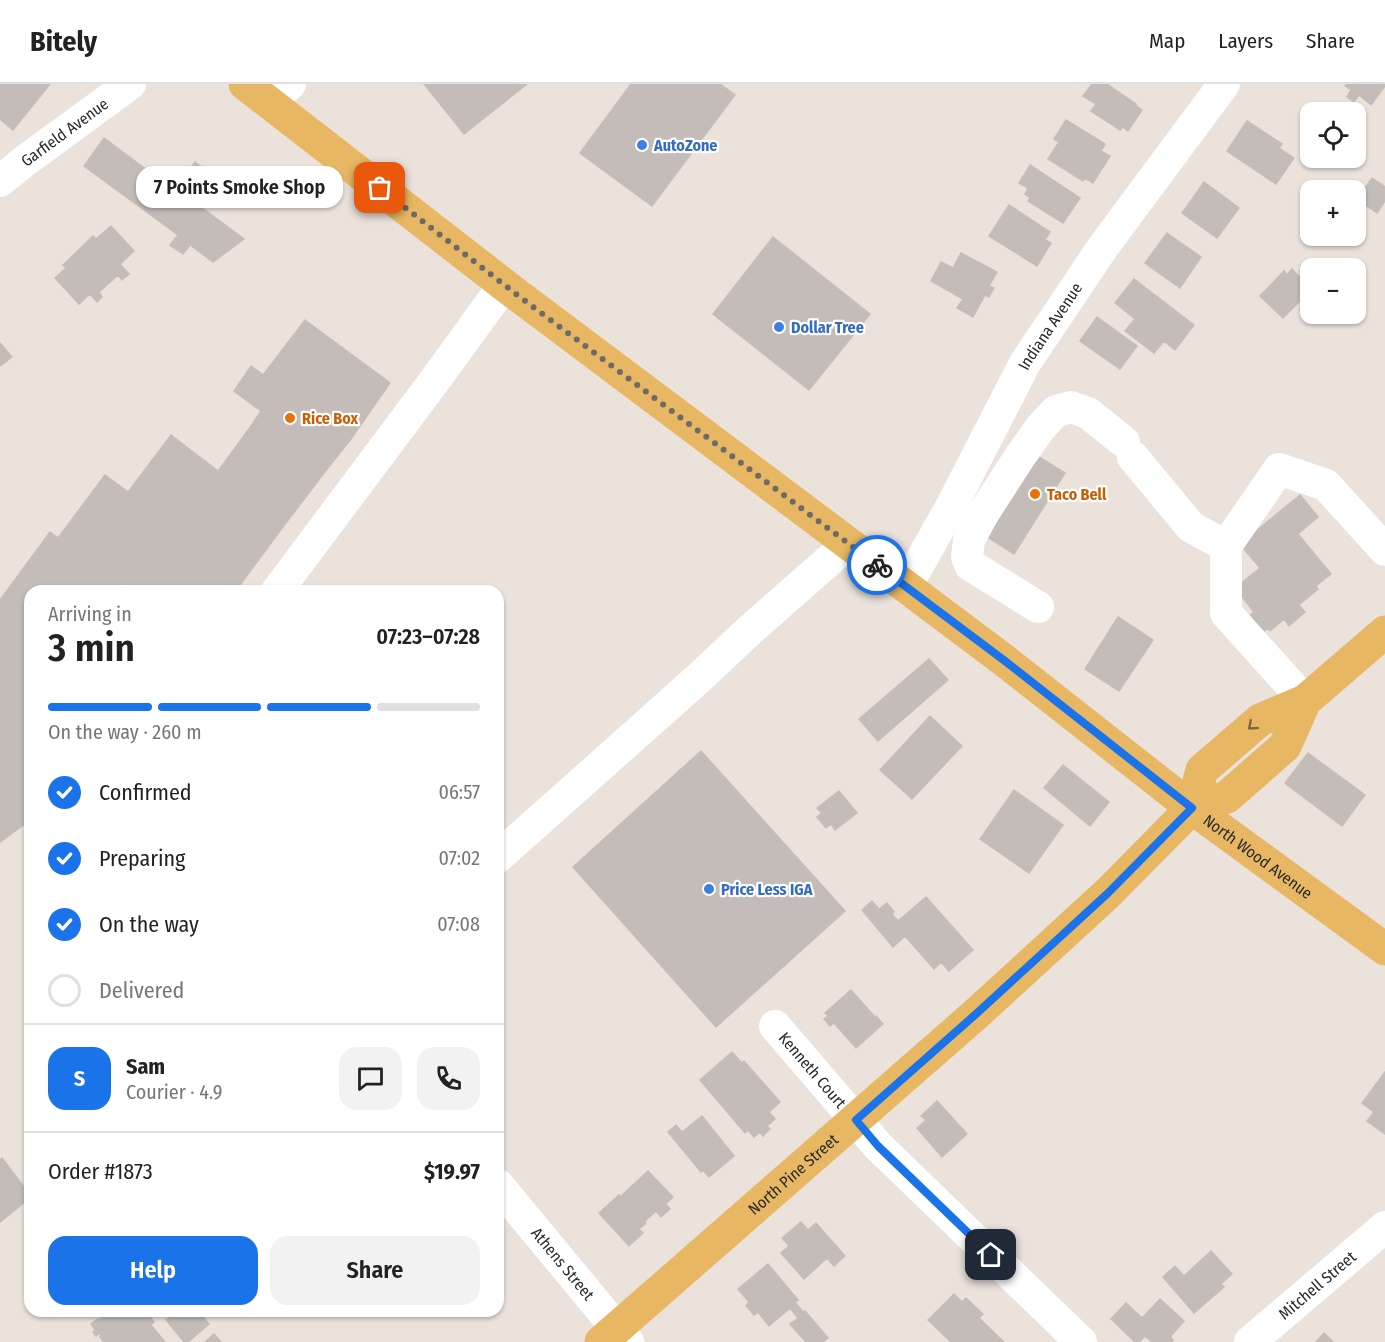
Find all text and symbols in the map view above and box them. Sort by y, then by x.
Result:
text: Bitely [30,25,97,58]
text: Map [1149,28,1185,54]
text: Layers [1218,28,1273,54]
text: Share [1306,28,1355,54]
street label: Garfield Avenue [17,94,112,170]
map controls [1300,102,1366,324]
button: locate [1300,102,1366,168]
place label: AutoZone [653,136,717,155]
marker: AutoZone [635,138,649,152]
pin [354,162,405,213]
callout: 7 Points Smoke Shop [137,167,344,209]
icon: bag [363,171,396,204]
text: 7 Points Smoke Shop [154,175,325,199]
button: + [1300,180,1366,246]
button: − [1300,258,1366,324]
street label: Indiana Avenue [1014,279,1086,373]
place label: Dollar Tree [791,318,864,337]
marker: Dollar Tree [772,320,786,334]
place label: Rice Box [302,409,359,428]
marker: Rice Box [283,411,297,425]
place label: Taco Bell [1047,485,1107,504]
marker: Taco Bell [1028,487,1042,501]
courier [847,535,907,595]
icon: bike [861,549,894,582]
text: Arriving in [48,602,132,626]
text: 07:23–07:28 [376,623,480,650]
text: 3 min [48,625,135,671]
one-way arrow [1248,719,1259,730]
text: On the way · 260 m [48,720,202,744]
icon: check [48,776,81,809]
text: Confirmed [99,779,192,806]
text: 06:57 [438,780,480,804]
street label: North Wood Avenue [1200,810,1316,902]
icon: check [48,842,81,875]
text: Preparing [99,845,185,872]
text: 07:02 [439,846,480,870]
place label: Price Less IGA [721,880,813,899]
marker: Price Less IGA [702,882,716,896]
icon: check [48,908,81,941]
text: On the way [99,911,199,938]
text: 07:08 [437,912,480,936]
text: Delivered [99,977,184,1004]
street label: Kenneth Court [775,1028,851,1112]
button: chat [339,1047,402,1110]
button: phone [417,1047,480,1110]
text: Sam [126,1053,165,1080]
text: S [74,1065,85,1092]
text: Courier · 4.9 [126,1080,222,1104]
street label: North Pine Street [744,1129,842,1218]
text: Order #1873 [48,1158,153,1185]
text: $19.97 [424,1158,480,1185]
street label: Athens Street [528,1223,599,1304]
pin [965,1229,1016,1280]
button: Help [48,1236,258,1305]
button: Share [270,1236,480,1305]
icon: home [974,1238,1007,1271]
street label: Mitchell Street [1275,1246,1360,1323]

